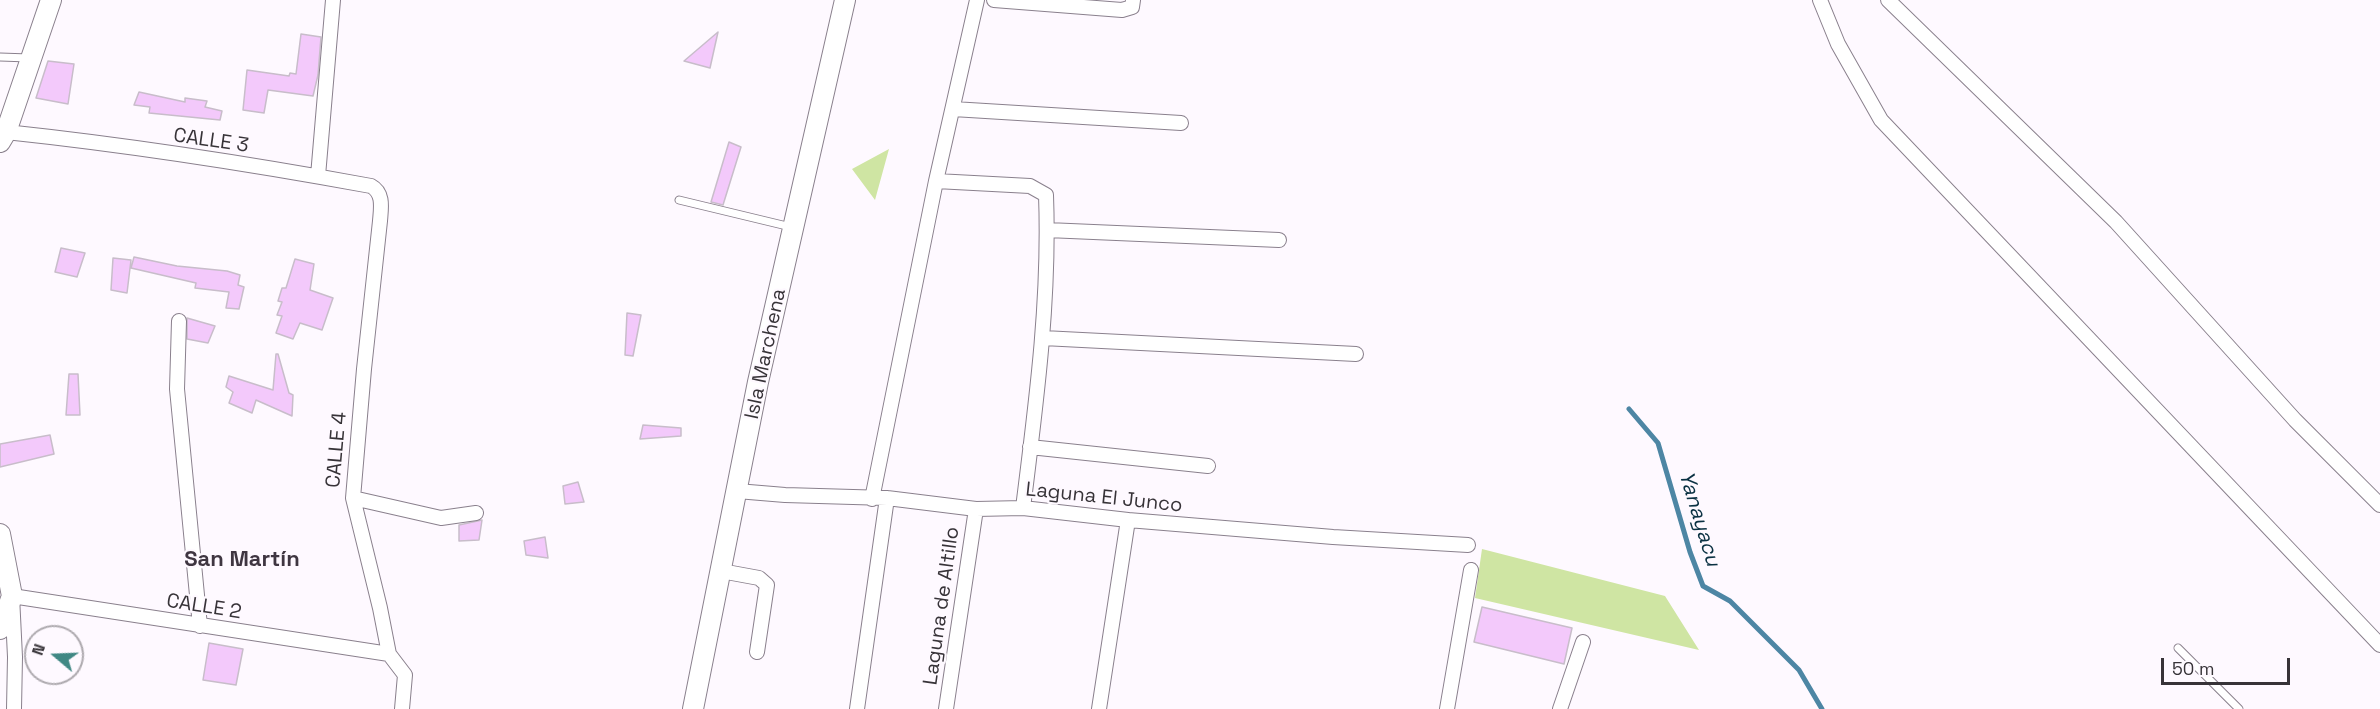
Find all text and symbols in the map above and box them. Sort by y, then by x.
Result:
street label: CALLE 3 [172,124,250,158]
street label: Isla Marchena [740,287,792,421]
street label: CALLE 4 [322,411,352,489]
water label: Yanayacu [1673,468,1725,570]
street label: Laguna El Junco [1024,478,1184,518]
street label: Laguna de Altillo [919,525,965,687]
district label: San Martín [184,547,300,573]
street label: CALLE 2 [165,589,243,625]
north arrow [24,625,84,685]
text: N [27,641,50,658]
scale bar [2164,646,2293,684]
text: 50 m [2172,657,2214,680]

